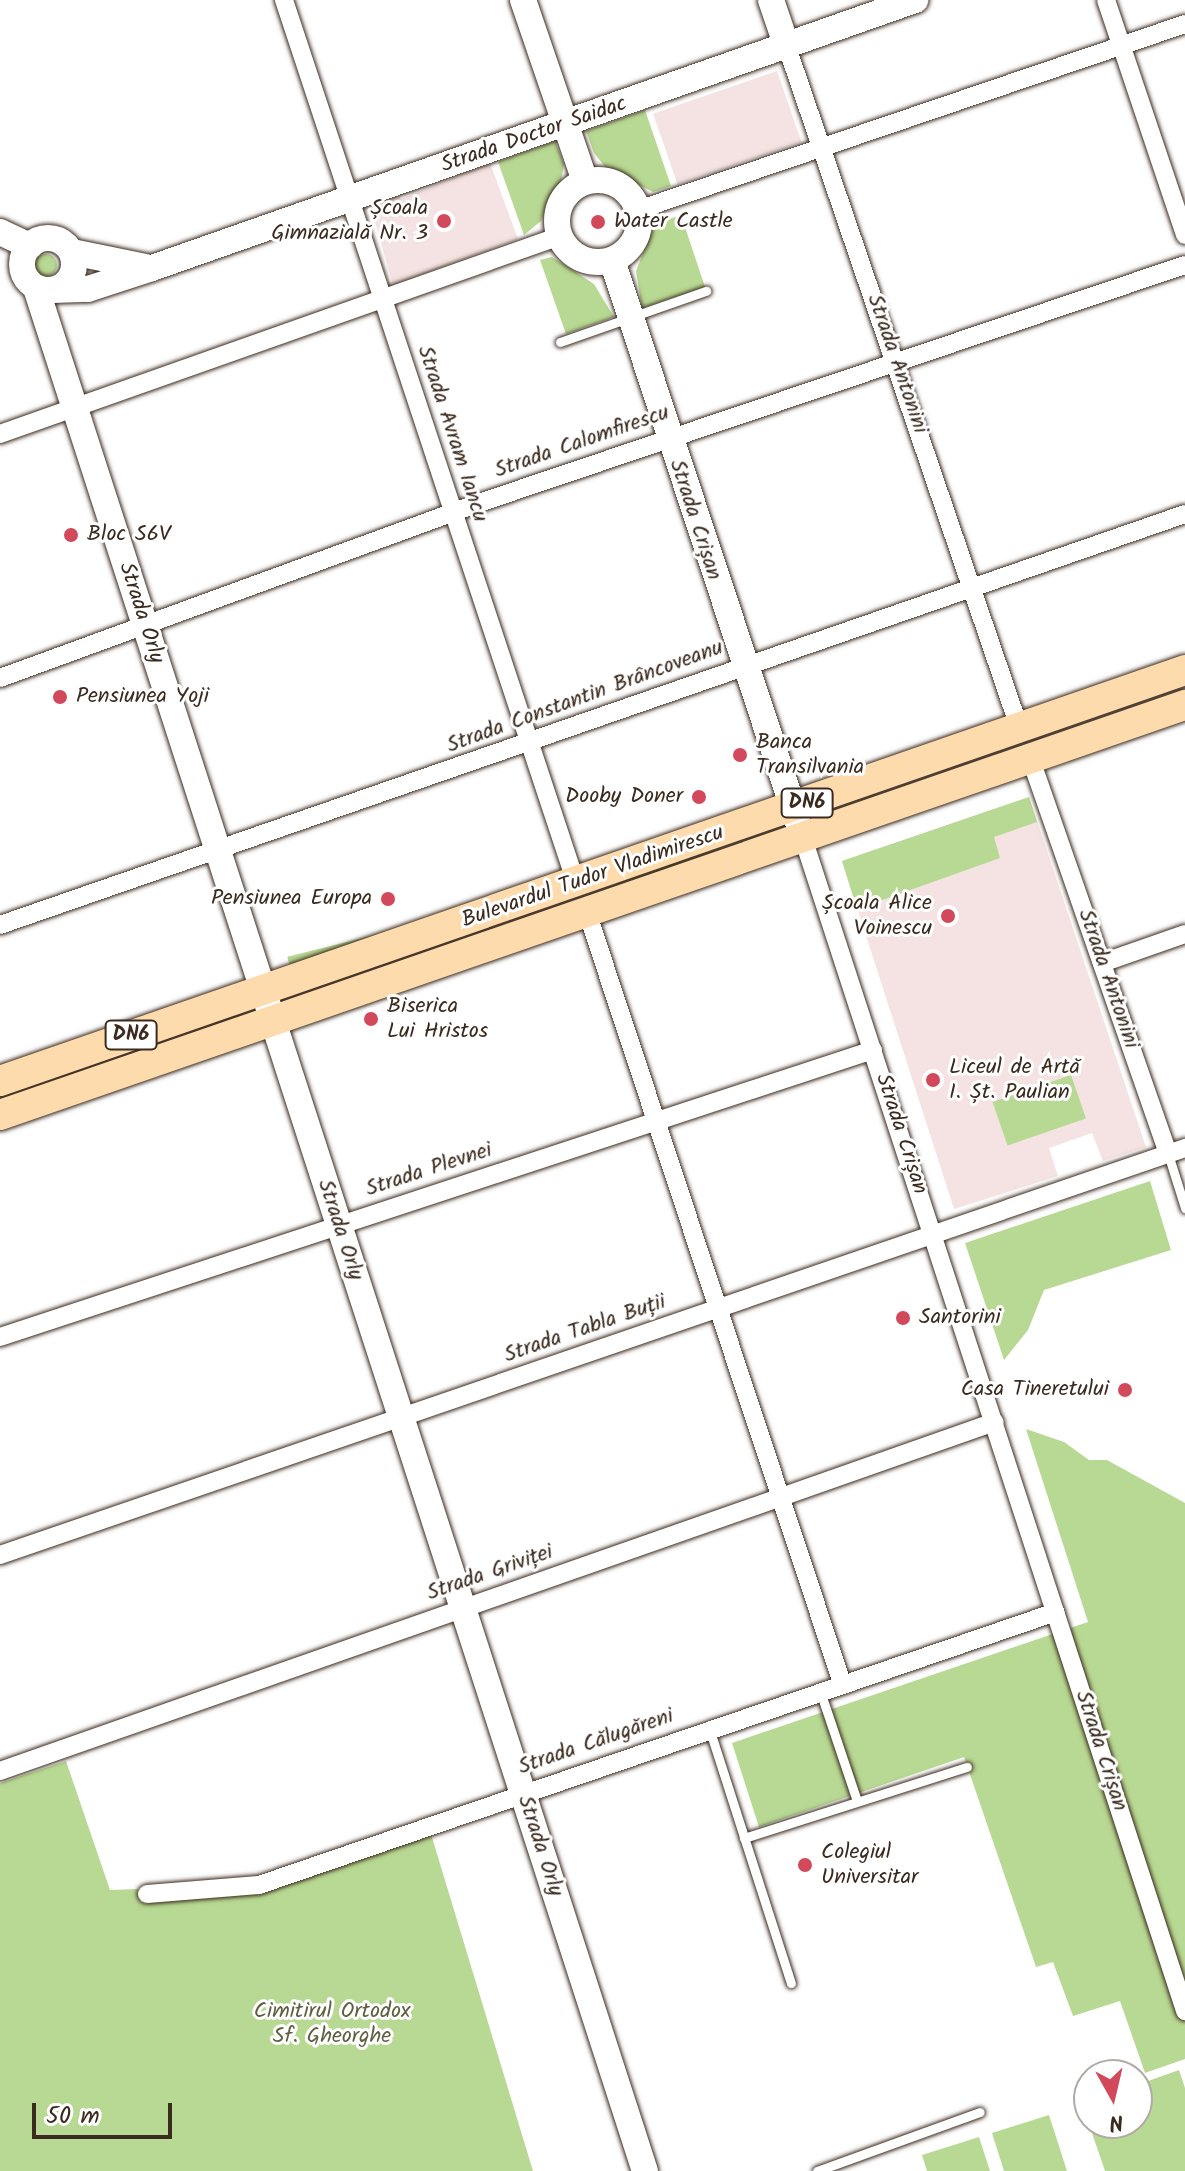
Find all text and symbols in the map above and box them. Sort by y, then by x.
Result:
street label: Strada Doctor Saidac [438,91,630,179]
place label: Școala Gimnazială Nr. 3 [271,195,428,246]
place label: Water Castle [614,209,733,235]
marker: Școala Gimnazială Nr. 3 [435,212,453,230]
marker: Water Castle [589,213,607,231]
street label: Strada Antonini [861,291,933,437]
street label: Strada Avram Iancu [411,343,493,525]
street label: Strada Calomfirescu [491,400,673,484]
street label: Strada Crișan [663,456,727,584]
place label: Bloc S6V [87,522,171,548]
marker: Bloc S6V [62,526,80,544]
street label: Strada Orly [112,559,170,667]
street label: Strada Constantin Brâncoveanu [443,635,727,759]
place label: Pensiunea Yoji [76,684,209,710]
marker: Pensiunea Yoji [51,688,69,706]
place label: Banca Transilvania [756,729,864,780]
marker: Banca Transilvania [731,746,749,764]
place label: Dooby Doner [565,784,683,810]
road number: DN6 [779,787,835,819]
marker: Dooby Doner [690,788,708,806]
street label: Bulevardul Tudor Vladimirescu [459,820,727,934]
place label: Pensiunea Europa [211,886,372,912]
marker: Pensiunea Europa [379,890,397,908]
place label: Școala Alice Voinescu [822,890,932,942]
street label: Strada Antonini [1072,906,1144,1052]
marker: Școala Alice Voinescu [939,907,957,925]
place label: Biserica Lui Hristos [387,993,488,1044]
marker: Biserica Lui Hristos [362,1010,380,1028]
road number: DN6 [103,1019,159,1051]
place label: Liceul de Artă I. Șt. Paulian [949,1054,1080,1106]
street label: Strada Crișan [869,1070,933,1198]
marker: Liceul de Artă I. Șt. Paulian [924,1071,942,1089]
street label: Strada Plevnei [362,1137,496,1203]
street label: Strada Orly [311,1176,369,1284]
street label: Strada Tabla Buții [501,1289,669,1369]
place label: Santorini [919,1305,1001,1331]
marker: Santorini [894,1309,912,1327]
place label: Casa Tineretului [961,1377,1109,1403]
marker: Casa Tineretului [1116,1381,1134,1399]
street label: Strada Griviței [424,1539,556,1607]
street label: Strada Crișan [1069,1687,1133,1815]
street label: Strada Călugăreni [515,1703,677,1781]
street label: Strada Orly [511,1792,569,1900]
place label: Colegiul Universitar [821,1839,918,1890]
marker: Colegiul Universitar [796,1856,814,1874]
park label: Cimitirul Ortodox Sf. Gheorghe [254,1998,410,2050]
north arrow [1073,2059,1153,2139]
scale bar [36,2087,176,2137]
text: 50 m [46,2097,100,2136]
text: N [1107,2103,1125,2140]

